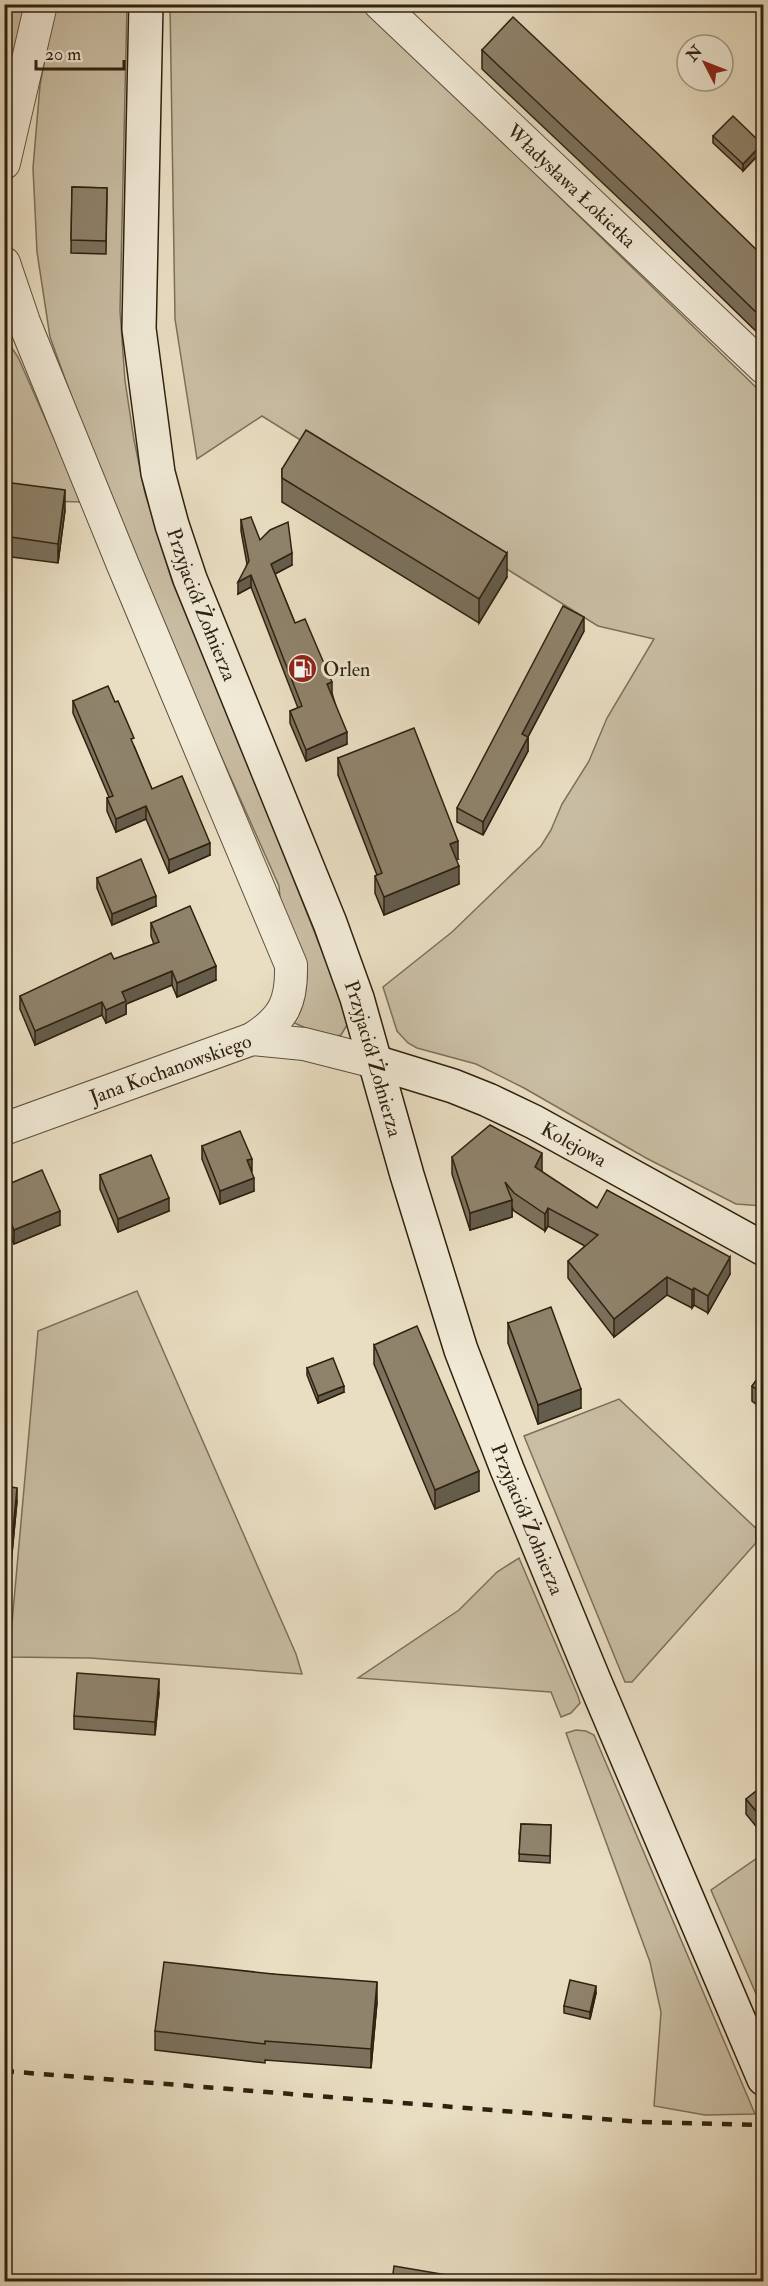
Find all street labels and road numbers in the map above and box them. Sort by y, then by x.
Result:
street label: Władysława Łokietka [501,118,642,253]
street label: Przyjaciół Żołnierza [161,525,243,685]
street label: Przyjaciół Żołnierza [339,977,408,1140]
street label: Jana Kochanowskiego [85,1028,255,1110]
street label: Kolejowa [537,1116,612,1173]
street label: Przyjaciół Żołnierza [486,1440,570,1599]

